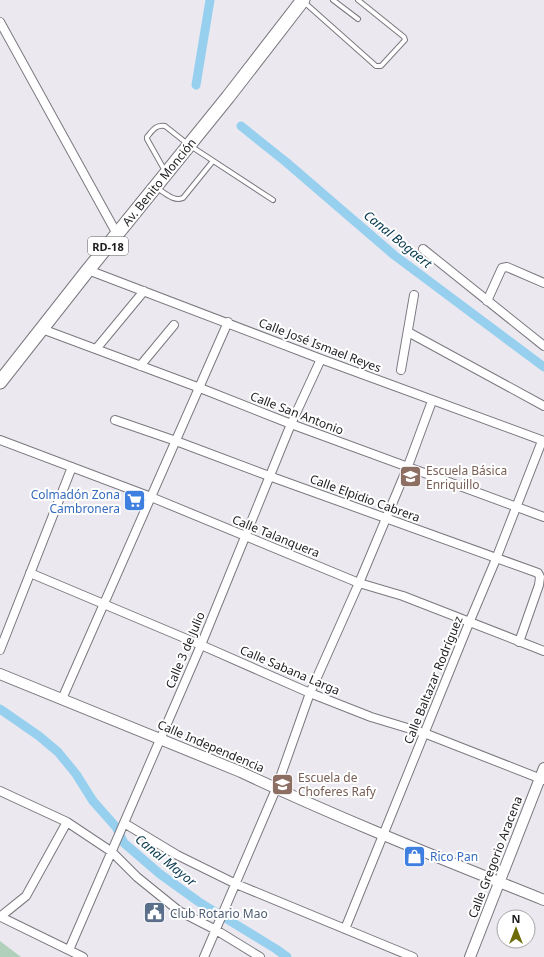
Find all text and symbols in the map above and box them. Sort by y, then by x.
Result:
street label: Av. Benito Monción [118,134,200,230]
water label: Canal Bogaert [360,206,436,272]
road number: RD-18 [88,237,128,255]
street label: Calle José Ismael Reyes [256,314,384,376]
street label: Calle San Antonio [248,387,346,439]
place label: Escuela Básica Enriquillo [426,462,507,493]
school or university icon: Escuela Básica Enriquillo [397,464,423,490]
street label: Calle Elpidio Cabrera [308,470,422,526]
place label: Colmadón Zona Cambronera [31,486,120,517]
supermarket icon: Colmadón Zona Cambronera [122,488,148,514]
street label: Calle Talanquera [230,511,322,561]
street label: Calle 3 de Julio [161,609,209,691]
street label: Calle Baltazar Rodríguez [399,613,467,747]
street label: Calle Sabana Larga [237,641,343,699]
street label: Calle Independencia [155,716,267,776]
place label: Escuela de Choferes Rafy [298,769,377,800]
school or university icon: Escuela de Choferes Rafy [269,771,295,797]
street label: Calle Gregorio Aracena [464,794,526,920]
water label: Canal Mayor [132,830,201,891]
shop icon: Rico Pan [402,843,428,869]
place label: Rico Pan [430,848,478,865]
public building icon: Club Rotario Mao [142,900,168,926]
place label: Club Rotario Mao [170,905,268,922]
north arrow [496,909,536,949]
text: N [512,911,520,926]

